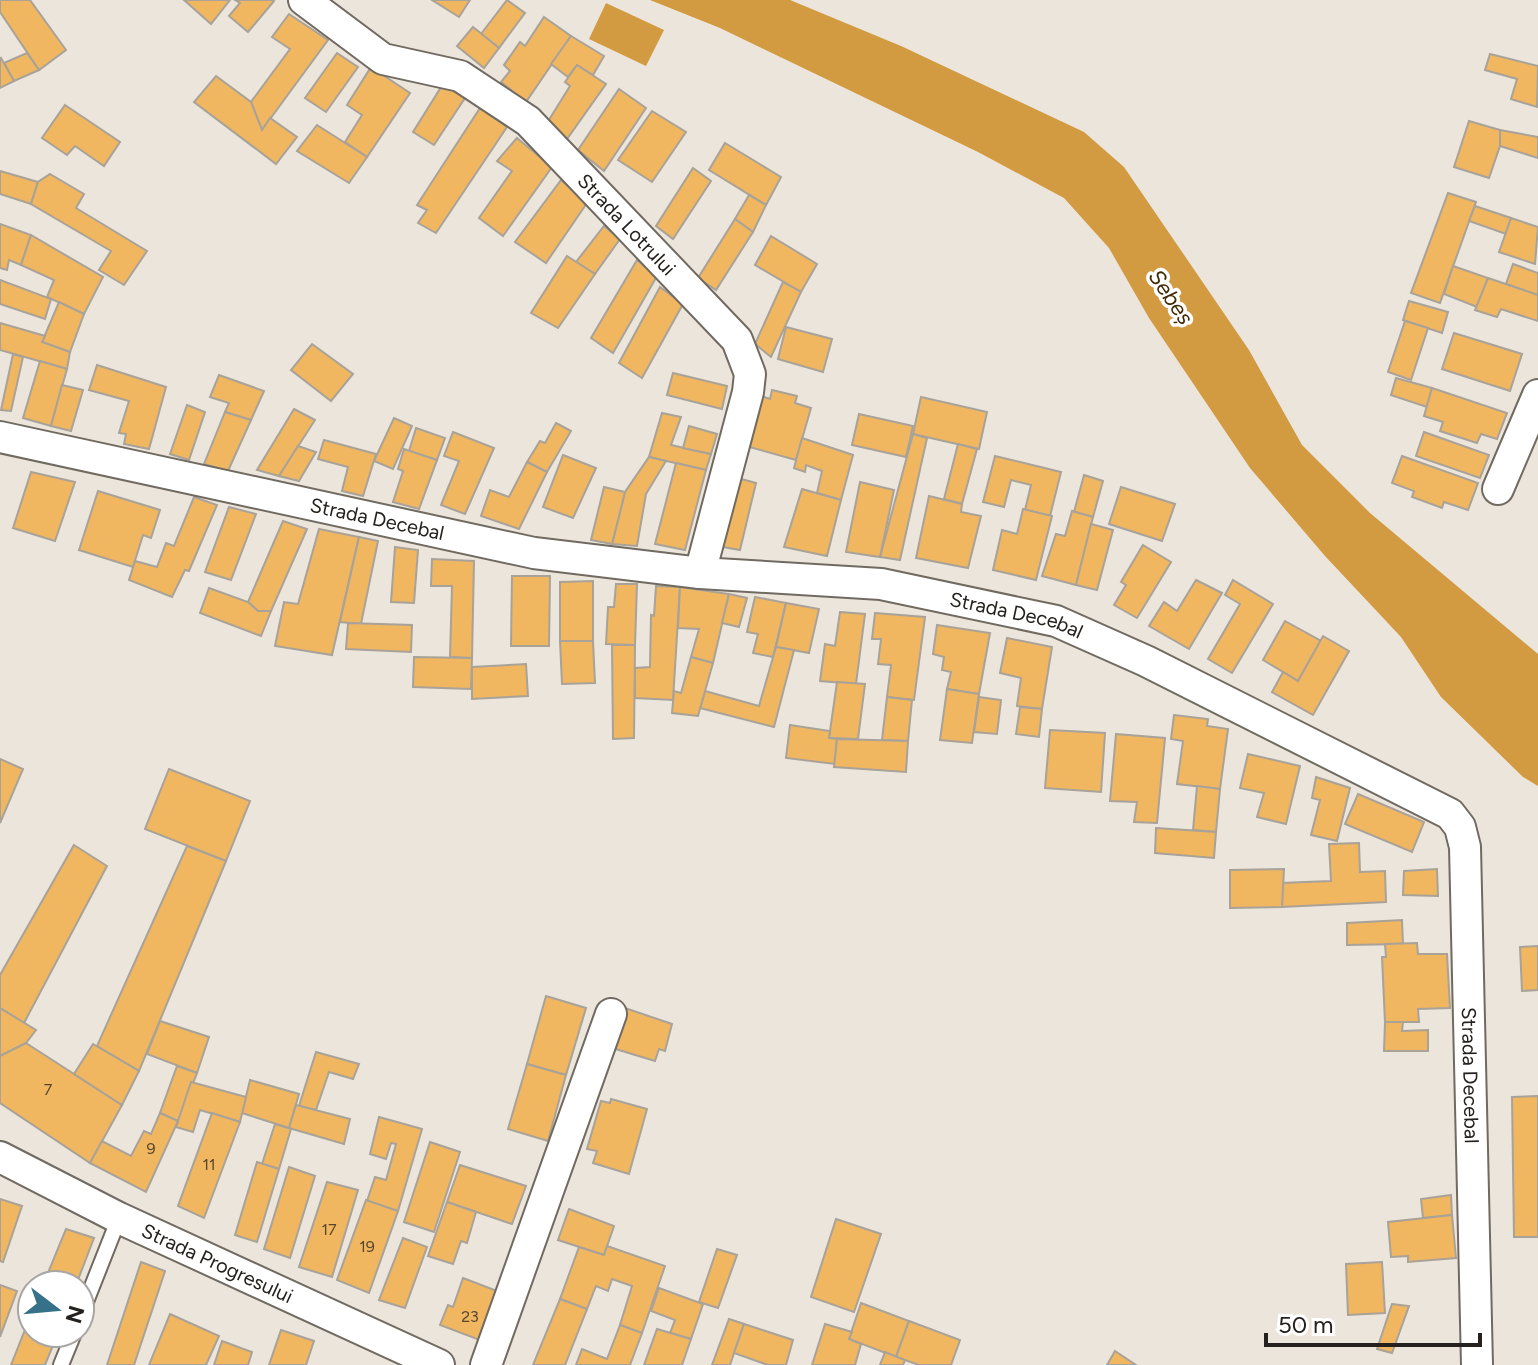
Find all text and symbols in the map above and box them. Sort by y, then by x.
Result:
street label: Strada Lotrului [573,169,681,280]
water label: Sebeș [1143,264,1199,330]
street label: Strada Decebal [308,493,446,545]
street label: Strada Decebal [948,587,1087,643]
street label: Strada Decebal [1457,1007,1484,1144]
house number: 7 [44,1080,53,1099]
house number: 9 [146,1139,156,1158]
house number: 11 [202,1155,216,1174]
street label: Strada Progresului [138,1218,297,1308]
house number: 17 [321,1220,337,1239]
house number: 19 [359,1237,375,1256]
north arrow [16,1269,96,1349]
scale bar [1266,1297,1480,1347]
text: N [59,1302,90,1326]
house number: 23 [461,1307,479,1326]
text: 50 m [1278,1310,1334,1339]

